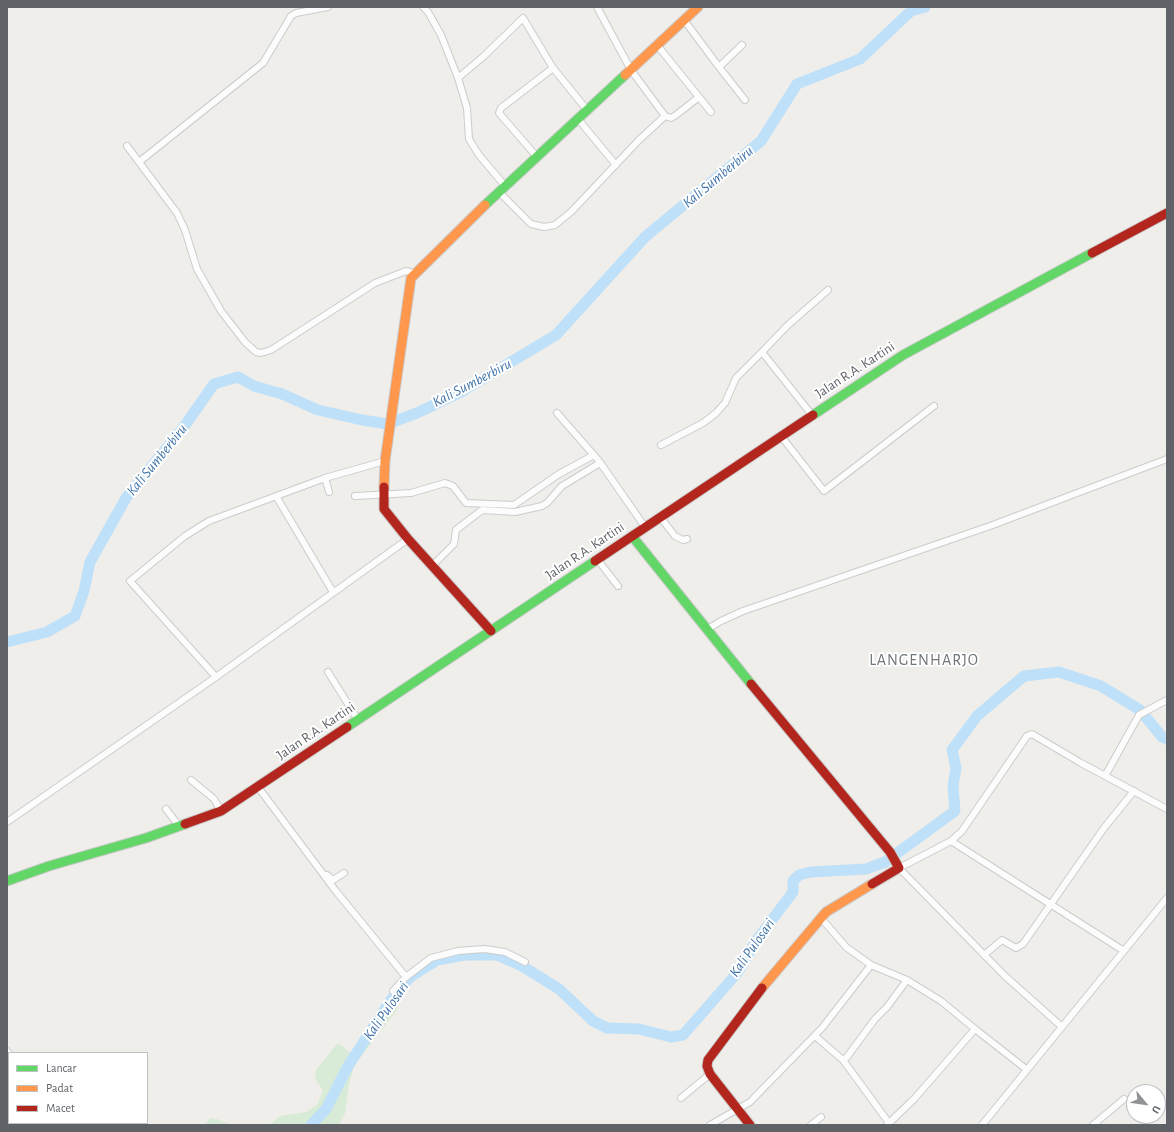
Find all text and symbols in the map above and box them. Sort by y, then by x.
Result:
water label: Kali Sumberbiru [679,142,757,212]
street label: Jalan R.A. Kartini [812,338,898,402]
water label: Kali Sumberbiru [429,355,515,411]
water label: Kali Sumberbiru [123,421,191,499]
street label: Jalan R.A. Kartini [542,519,628,583]
district label: LANGENHARJO [869,650,979,670]
street label: Jalan R.A. Kartini [273,699,359,763]
water label: Kali Pulosari [725,915,779,981]
water label: Kali Pulosari [359,978,413,1044]
legend [8,1052,148,1124]
text: Lancar [46,1062,76,1074]
text: Padat [46,1082,73,1094]
north arrow [1126,1084,1166,1124]
text: Macet [46,1102,75,1114]
text: U [1150,1104,1163,1115]

